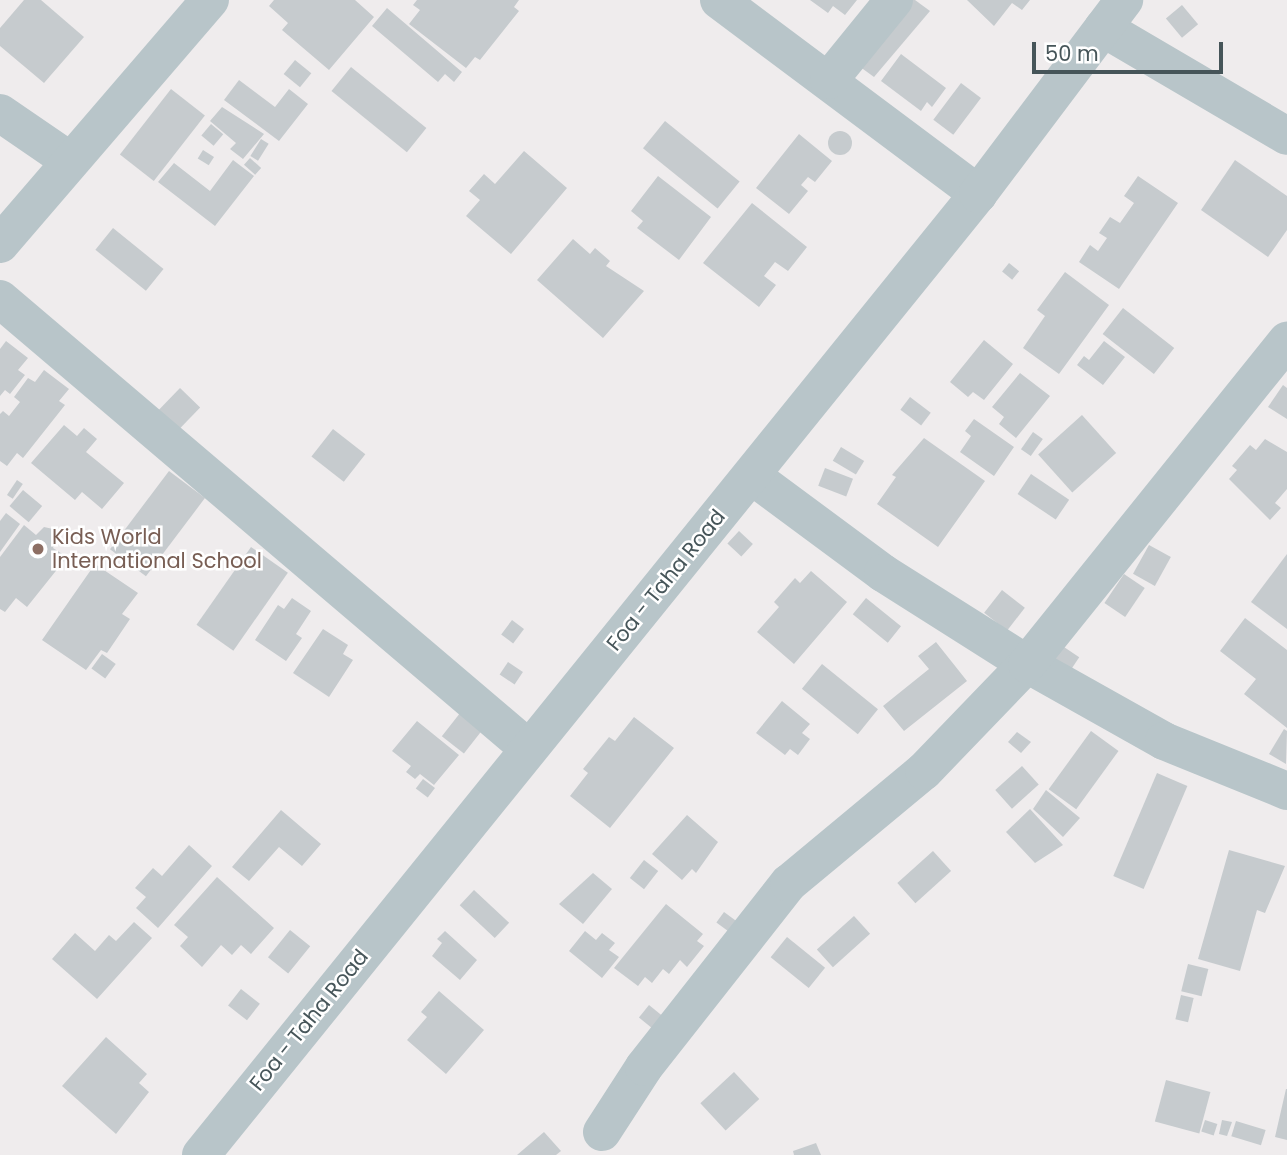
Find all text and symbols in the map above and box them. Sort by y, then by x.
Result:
scale bar [1035,28,1226,72]
text: 50 m [1045,39,1099,68]
street label: Foa - Taha Road [601,504,731,656]
place label: Kids World International School [52,524,262,574]
marker: Kids World International School [30,541,46,557]
street label: Foa - Taha Road [244,944,374,1096]

